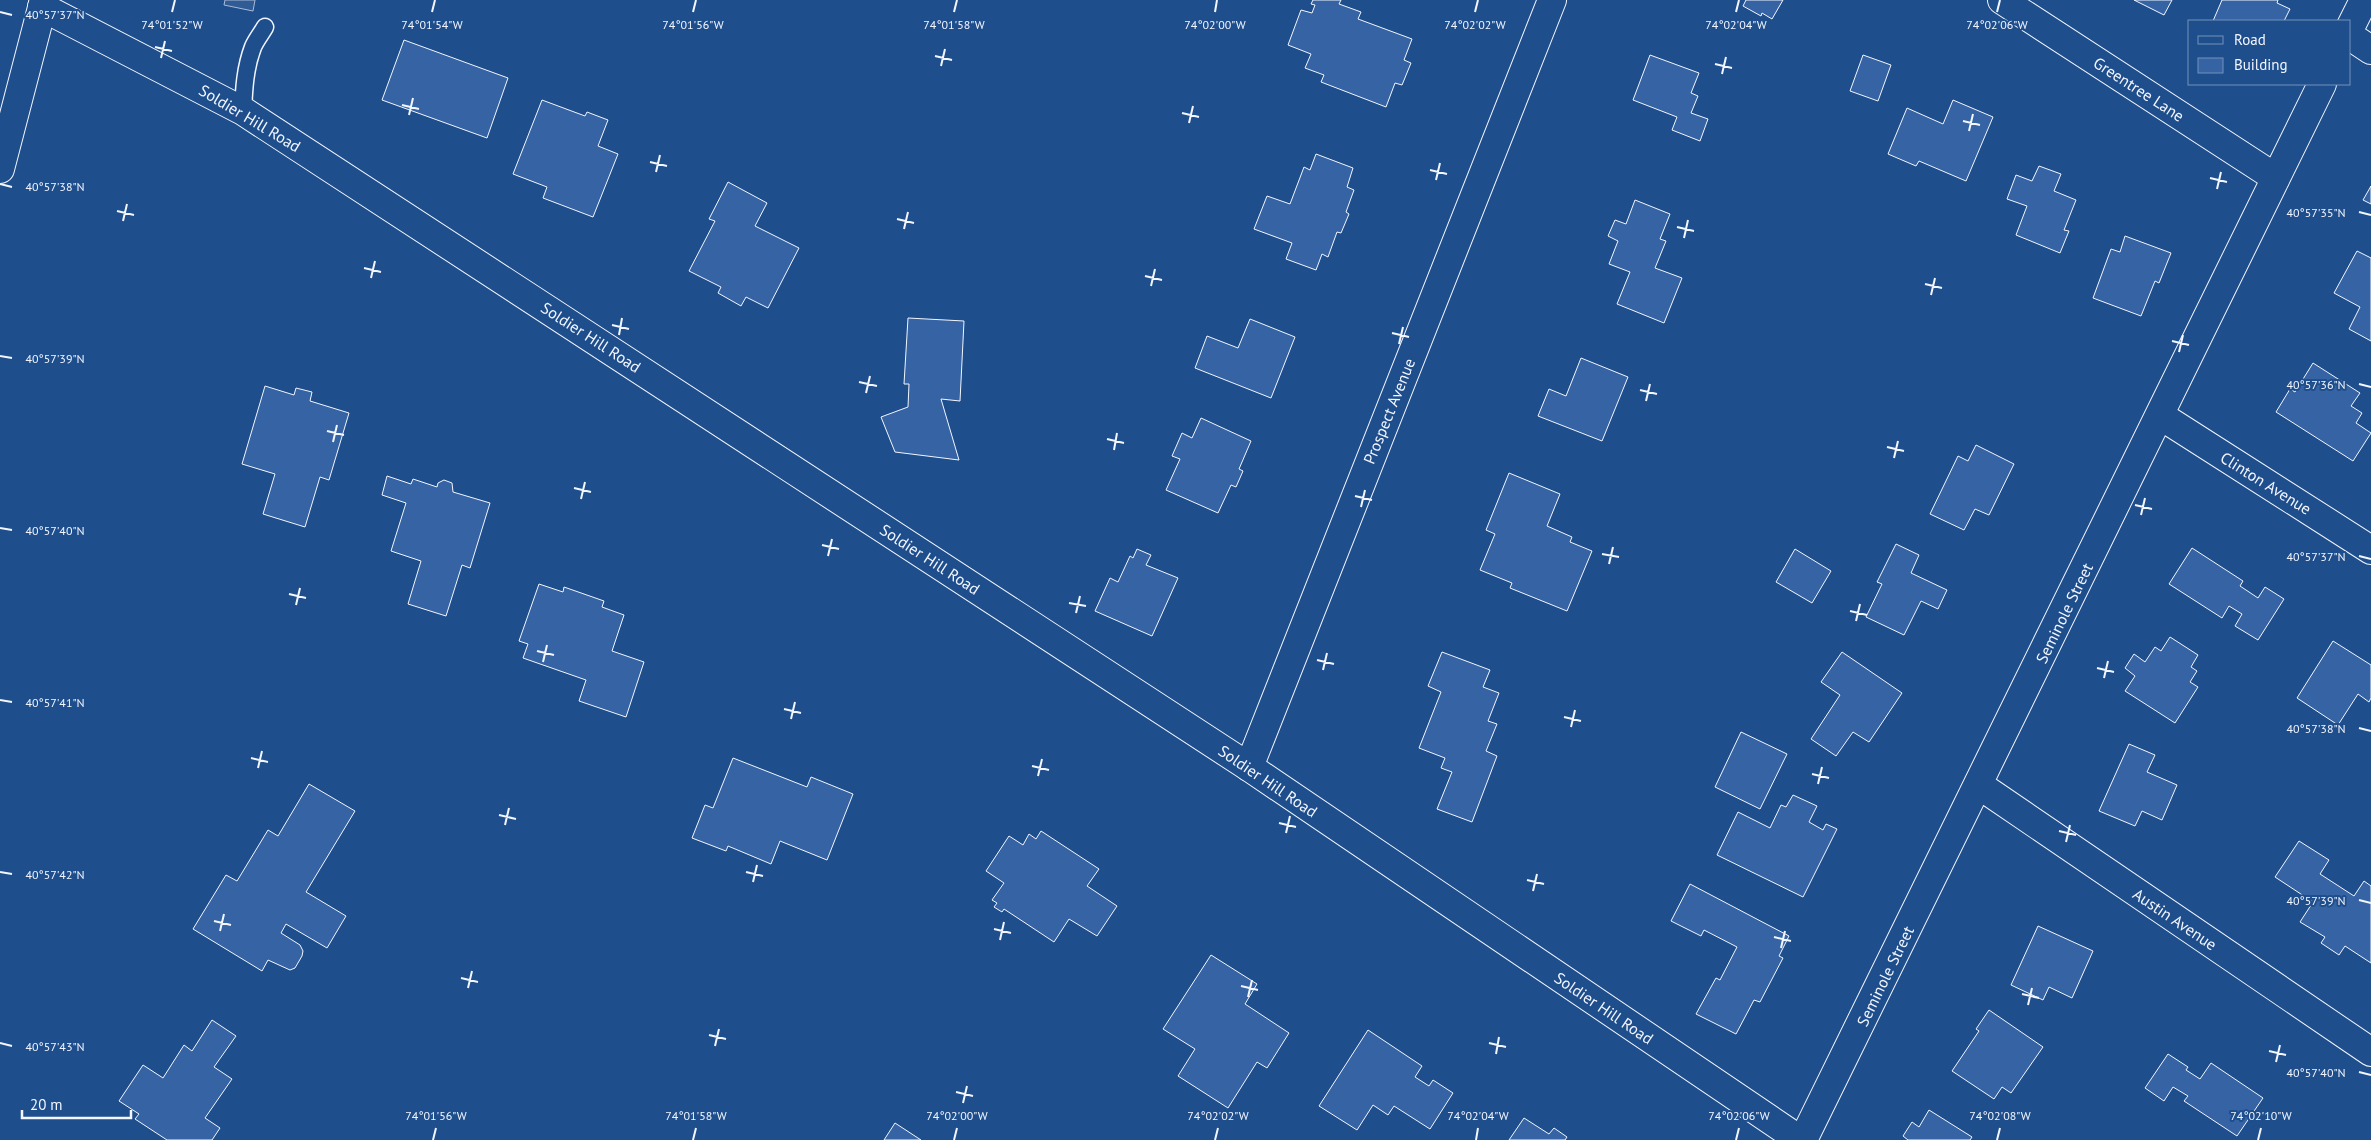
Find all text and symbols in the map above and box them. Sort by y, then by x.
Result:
text: 40°57'37"N [25,7,85,22]
text: 74°01'52"W [141,17,203,32]
text: 74°01'54"W [401,17,463,32]
text: 74°01'56"W [662,17,724,32]
text: 74°01'58"W [923,17,985,32]
text: 74°02'00"W [1184,17,1246,32]
text: 74°02'02"W [1444,17,1506,32]
text: 74°02'04"W [1705,17,1767,32]
text: 74°02'06"W [1966,17,2028,32]
legend [2188,20,2351,85]
text: Road [2234,30,2266,49]
street label: Greentree Lane [2090,52,2188,126]
text: Building [2234,55,2288,74]
street label: Soldier Hill Road [196,80,304,156]
text: 40°57'38"N [25,179,85,194]
text: 40°57'35"N [2286,205,2346,220]
street label: Soldier Hill Road [537,297,645,377]
text: 40°57'39"N [25,351,85,366]
street label: Prospect Avenue [1359,355,1419,467]
text: 40°57'36"N [2286,377,2346,392]
street label: Clinton Avenue [2217,447,2315,519]
street label: Soldier Hill Road [876,519,984,599]
text: 40°57'40"N [25,523,85,538]
text: 40°57'37"N [2286,549,2346,564]
street label: Seminole Street [2031,559,2097,666]
text: 40°57'41"N [25,695,85,710]
text: 40°57'38"N [2286,721,2346,736]
street label: Soldier Hill Road [1215,741,1321,821]
text: 40°57'42"N [25,867,85,882]
street label: Austin Avenue [2129,884,2221,954]
text: 40°57'39"N [2286,893,2346,908]
street label: Seminole Street [1852,922,1918,1029]
street label: Soldier Hill Road [1551,968,1657,1048]
text: 40°57'43"N [25,1039,85,1054]
text: 40°57'40"N [2286,1065,2346,1080]
scale bar [22,1088,131,1120]
text: 20 m [30,1095,63,1114]
text: 74°01'56"W [405,1108,467,1123]
text: 74°01'58"W [665,1108,727,1123]
text: 74°02'00"W [926,1108,988,1123]
text: 74°02'02"W [1187,1108,1249,1123]
text: 74°02'04"W [1447,1108,1509,1123]
text: 74°02'06"W [1708,1108,1770,1123]
text: 74°02'08"W [1969,1108,2031,1123]
text: 74°02'10"W [2230,1108,2292,1123]

